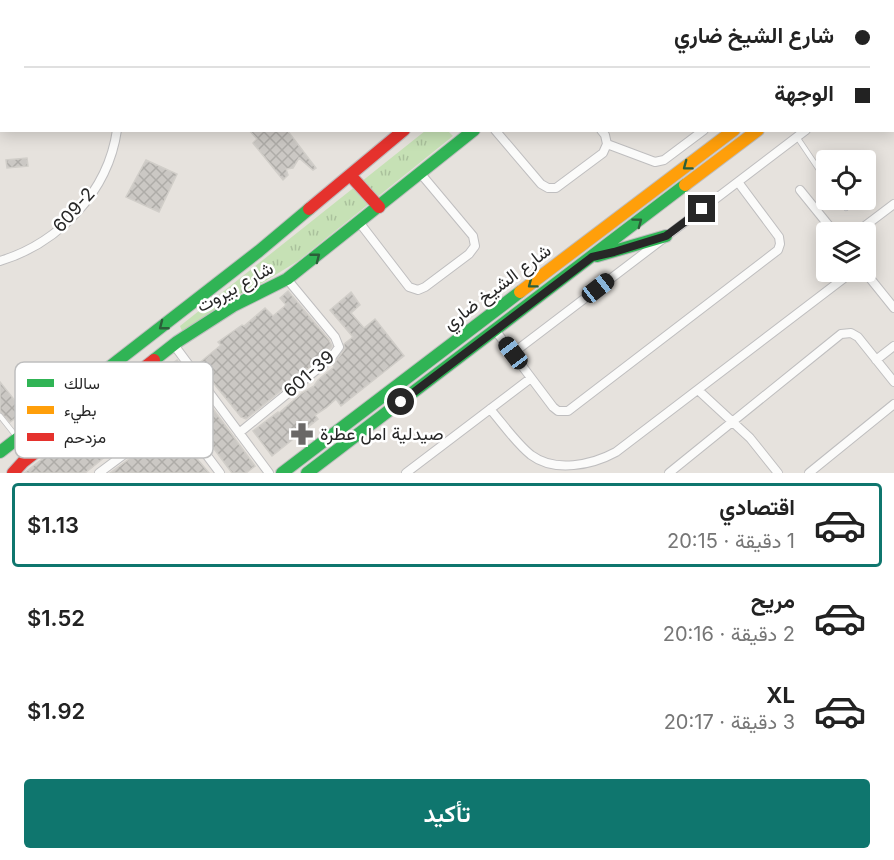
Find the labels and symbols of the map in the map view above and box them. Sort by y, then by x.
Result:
one-way arrow [683,159,694,170]
street label: 609-2 [48,183,99,236]
route end [688,195,715,222]
one-way arrow [631,218,642,229]
street label: شارع الشيخ ضاري [439,239,558,338]
one-way arrow [309,253,320,264]
street label: شارع بيروت [193,257,278,318]
car [578,270,618,306]
one-way arrow [527,276,538,287]
one-way arrow [158,319,169,330]
car [495,333,531,373]
street label: 601-39 [279,346,338,401]
legend [15,362,213,458]
text: سالك [64,373,100,393]
route start [387,388,414,415]
text: بطيء [64,400,96,424]
pharmacy icon: صيدلية امل عطرة [289,421,315,447]
place label: صيدلية امل عطرة [320,423,444,445]
text: مزدحم [64,427,106,448]

